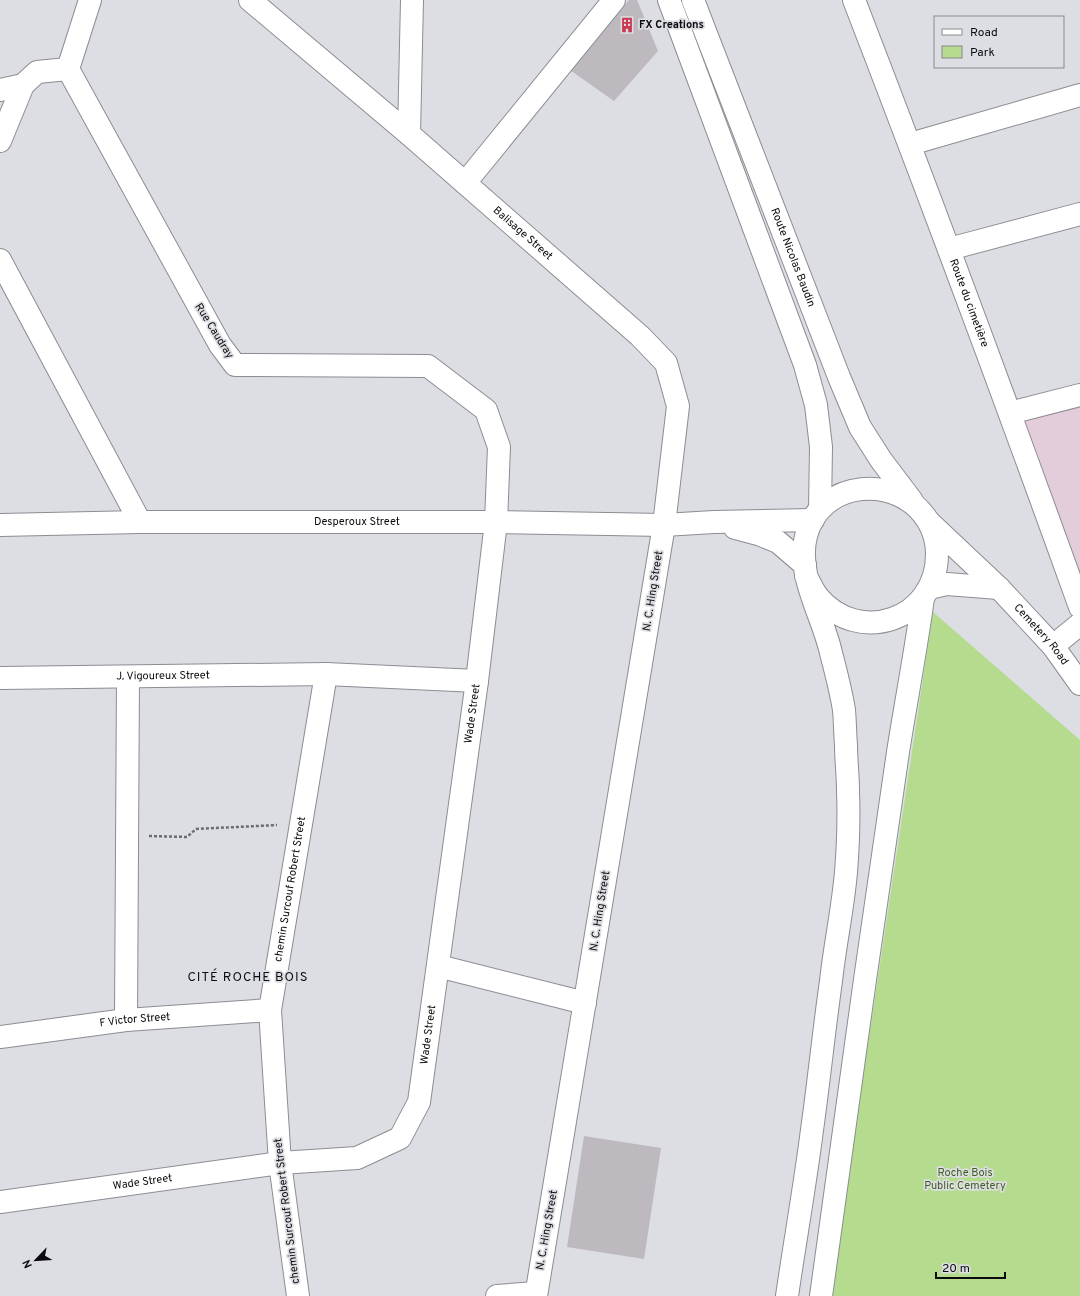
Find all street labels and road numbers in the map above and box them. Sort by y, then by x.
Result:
street label: Balisage Street [490,204,555,263]
street label: Route Nicolas Baudin [767,206,818,309]
street label: Route du cimetière [946,257,992,349]
street label: Rue Caudray [191,301,237,361]
street label: Desperoux Street [314,515,400,529]
street label: N. C. Hing Street [640,550,666,632]
street label: Cemetery Road [1010,601,1071,668]
street label: J. Vigoureux Street [116,668,210,684]
street label: Wade Street [461,683,484,744]
street label: chemin Surcouf Robert Street [271,816,309,963]
street label: N. C. Hing Street [587,870,613,952]
street label: Wade Street [417,1004,439,1065]
street label: F Victor Street [99,1010,171,1031]
street label: chemin Surcouf Robert Street [271,1137,303,1285]
street label: Wade Street [112,1171,173,1193]
street label: N. C. Hing Street [533,1189,561,1271]

